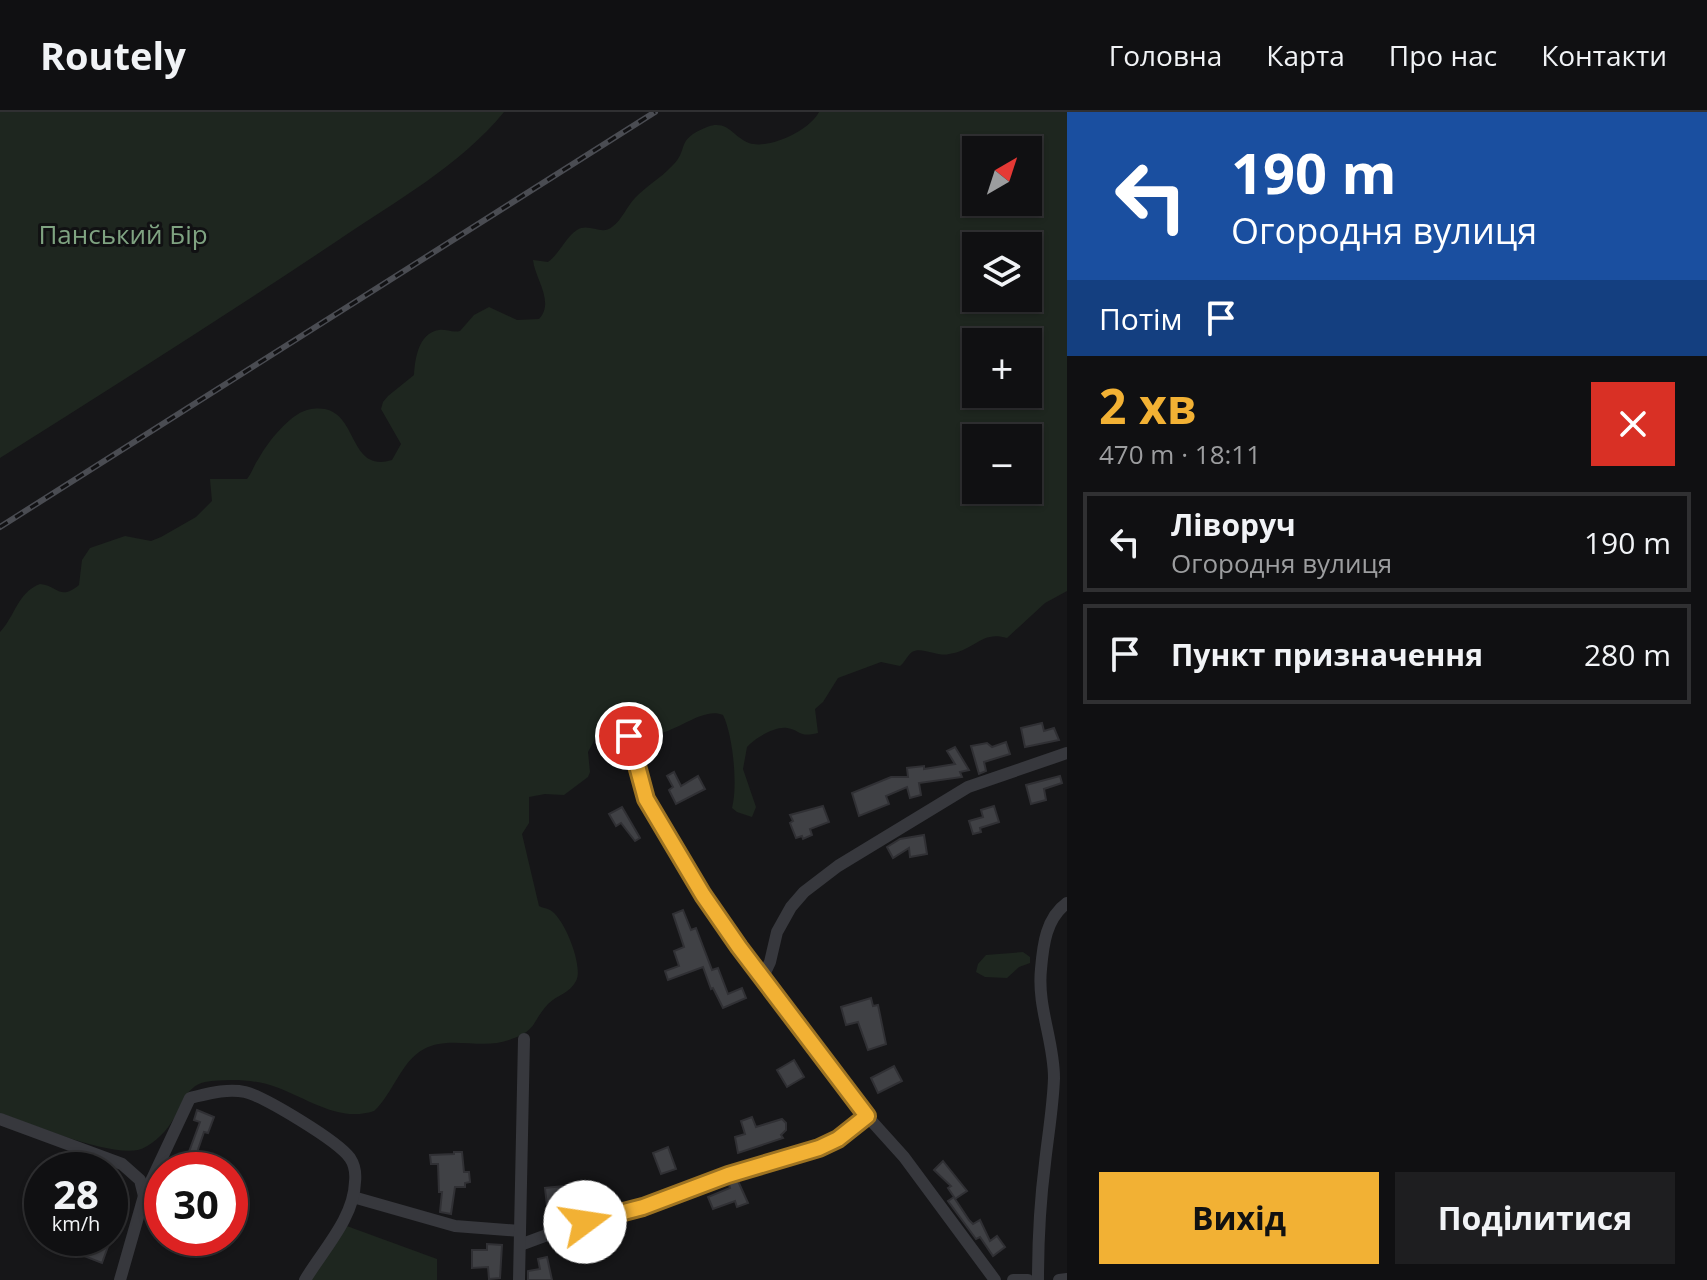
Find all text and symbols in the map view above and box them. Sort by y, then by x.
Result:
text: Routely [40,29,186,81]
text: Головна [1109,36,1222,74]
text: Карта [1266,36,1345,74]
text: Про нас [1389,36,1497,74]
text: Контакти [1541,36,1667,74]
text: 190 m [1231,134,1397,210]
north arrow [962,136,1042,216]
map controls [962,136,1042,504]
icon: left [1099,144,1203,248]
text: Огородня вулиця [1231,206,1537,255]
park label: Панський Бір [38,216,208,252]
button: layers [962,232,1042,312]
icon: arrive [1199,296,1243,340]
text: Потім [1099,298,1183,339]
button: + [962,328,1042,408]
text: 2 хв [1099,373,1197,438]
button: close [1591,382,1675,466]
button: − [962,424,1042,504]
text: 470 m · 18:11 [1099,436,1261,472]
text: Ліворуч [1171,504,1296,545]
icon: left [1103,520,1147,564]
text: 190 m [1584,522,1671,563]
text: Огородня вулиця [1171,545,1392,581]
icon: arrive [1103,632,1147,676]
text: Пункт призначення [1171,634,1483,675]
text: 280 m [1584,634,1671,675]
pin [595,702,663,770]
icon: arrive [607,714,651,758]
speed limit sign: 30 [144,1152,248,1256]
text: 28 [53,1166,99,1221]
button: Вихід [1099,1172,1379,1264]
button: Поділитися [1395,1172,1675,1264]
position arrow [543,1180,627,1264]
text: km/h [52,1210,100,1237]

